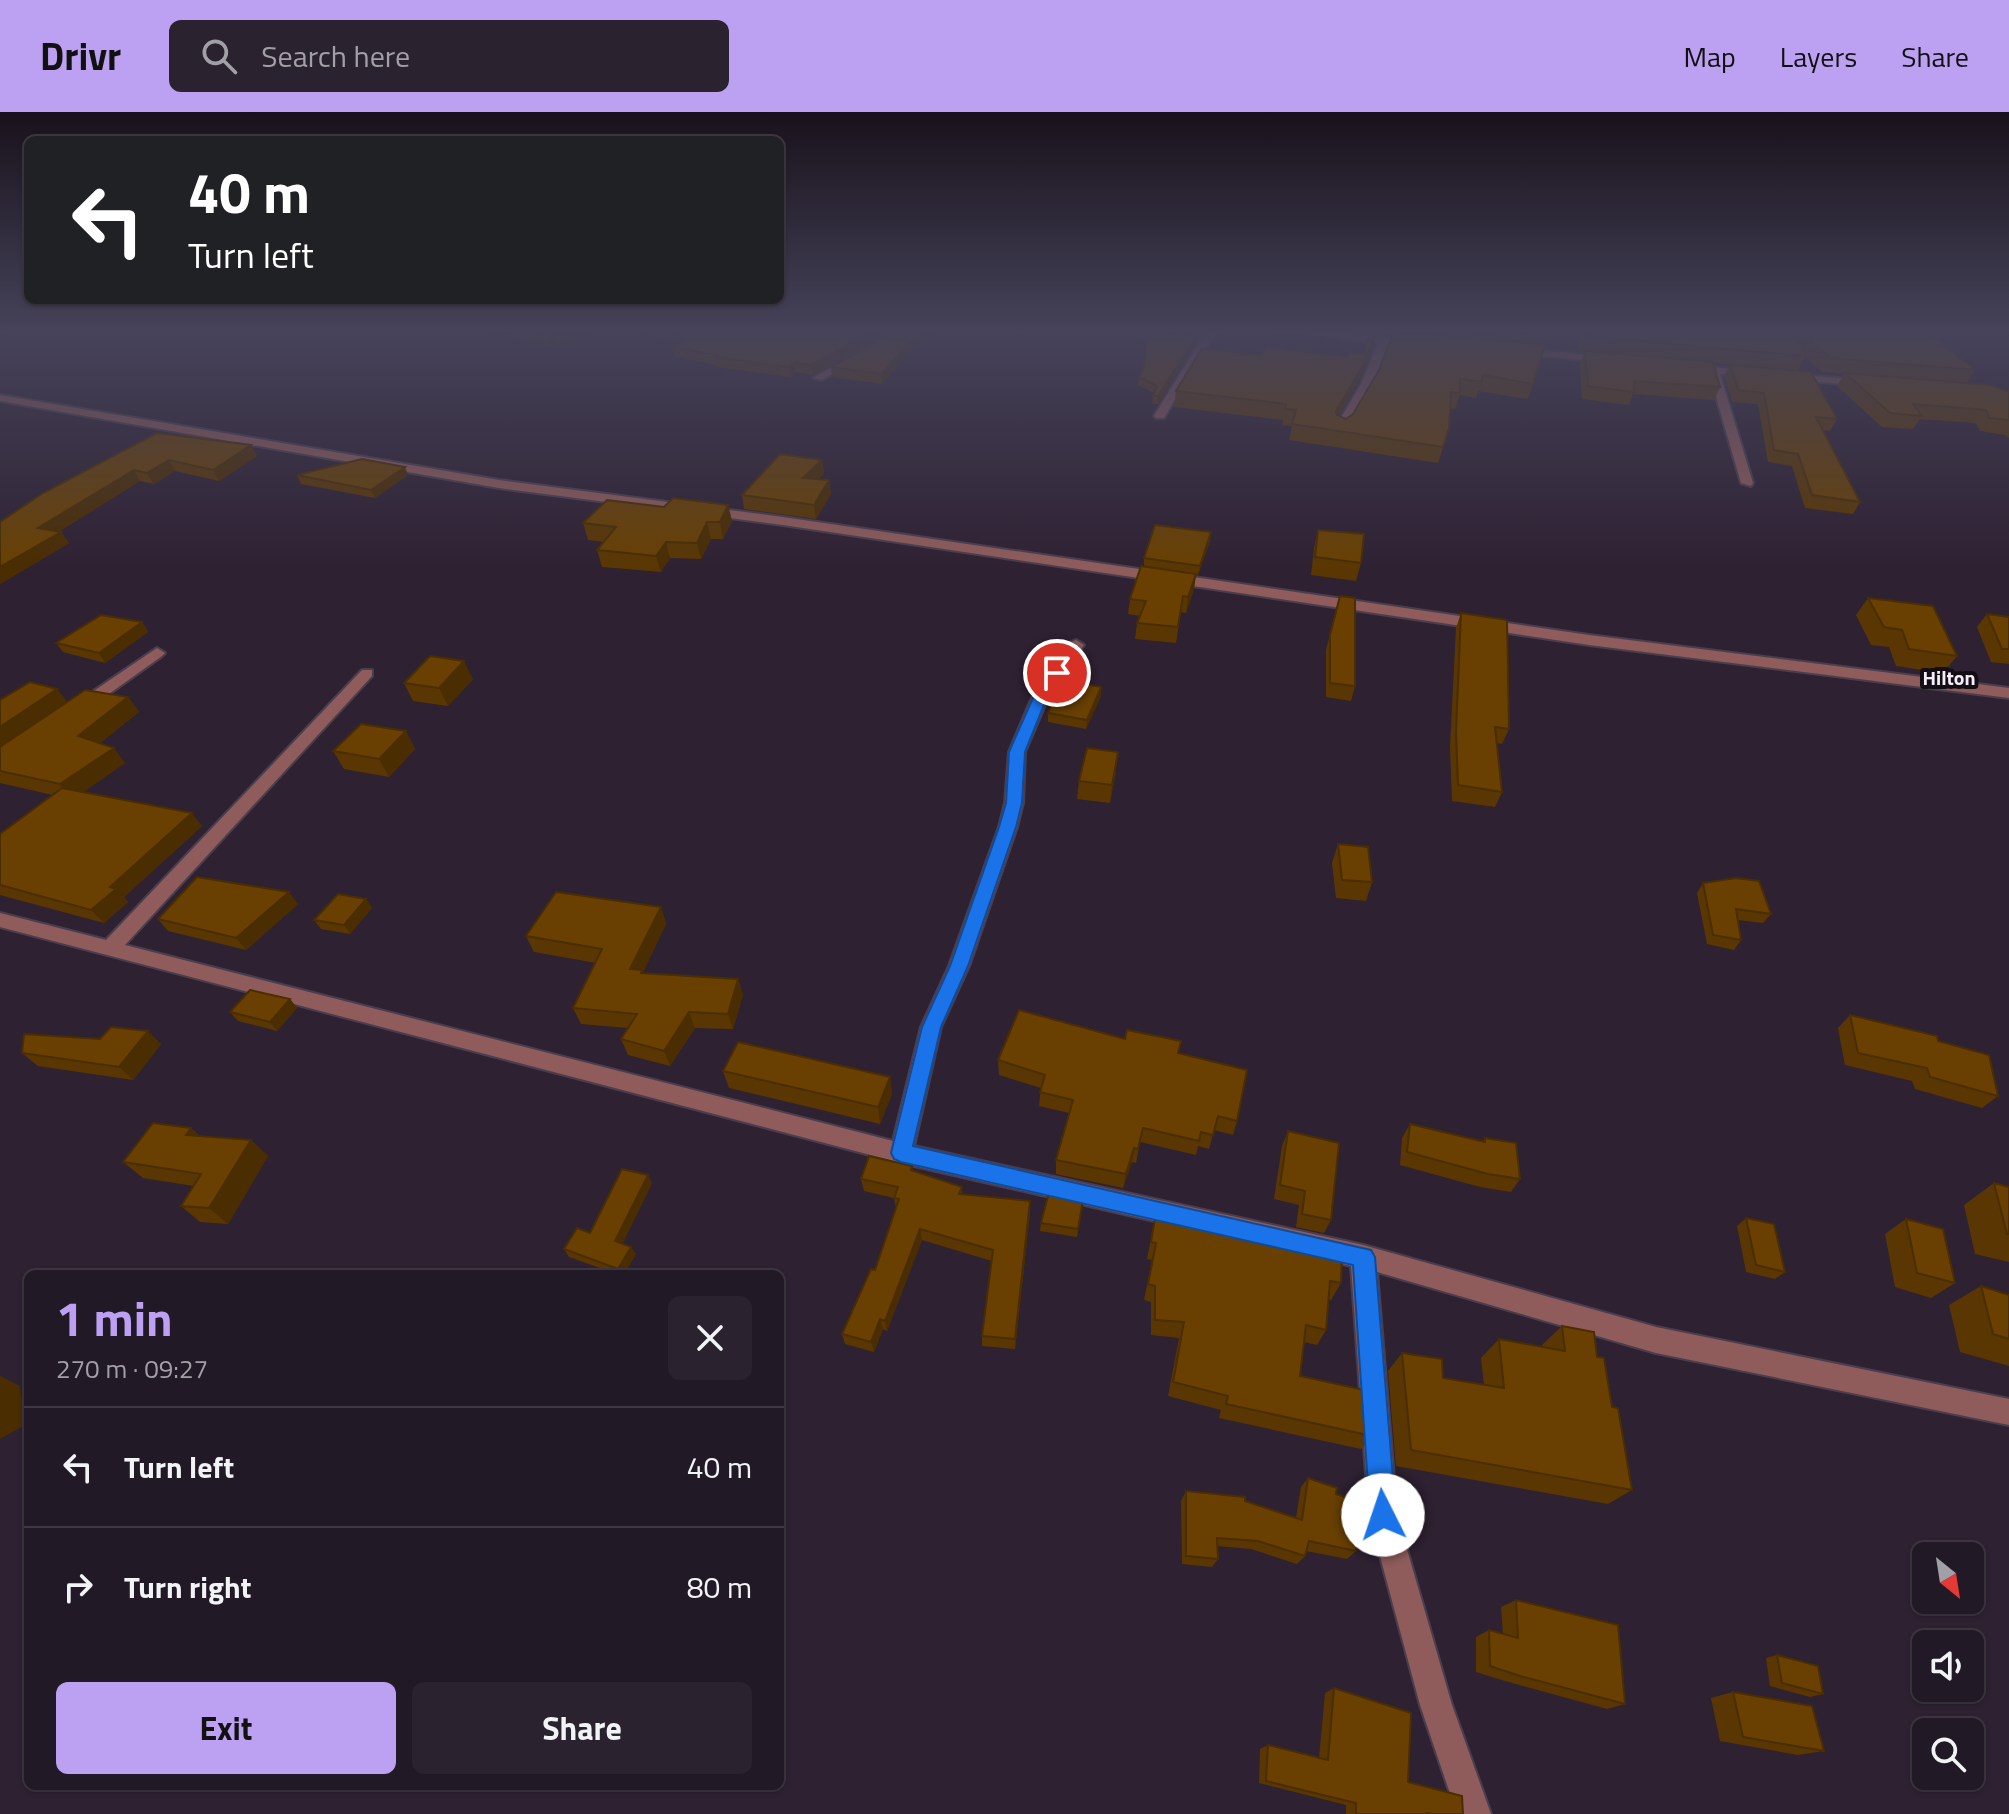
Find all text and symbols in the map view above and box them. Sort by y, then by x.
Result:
search box [169,20,729,92]
text: Drivr [40,27,121,85]
text: Search here [261,33,410,79]
icon: search [197,34,241,78]
text: Map [1683,35,1736,78]
text: Layers [1780,35,1857,78]
text: Share [1901,35,1969,78]
text: 40 m [188,150,310,235]
icon: left [56,168,160,272]
text: Turn left [188,227,314,282]
pin [1023,639,1091,707]
icon: arrive [1035,651,1079,695]
district label: Hilton [1922,662,1976,693]
text: 1 min [56,1282,173,1355]
button: close [668,1296,752,1380]
text: 270 m · 09:27 [56,1349,208,1388]
text: Turn left [124,1444,234,1490]
text: 40 m [687,1444,752,1490]
icon: left [56,1445,100,1489]
position arrow [1341,1473,1425,1557]
north arrow [1912,1542,1984,1614]
map controls [1912,1542,1984,1790]
text: Turn right [124,1564,252,1610]
text: 80 m [687,1564,752,1610]
icon: right [56,1565,100,1609]
button: sound [1912,1630,1984,1702]
button: Exit [56,1682,396,1774]
button: Share [412,1682,752,1774]
button: search [1912,1718,1984,1790]

